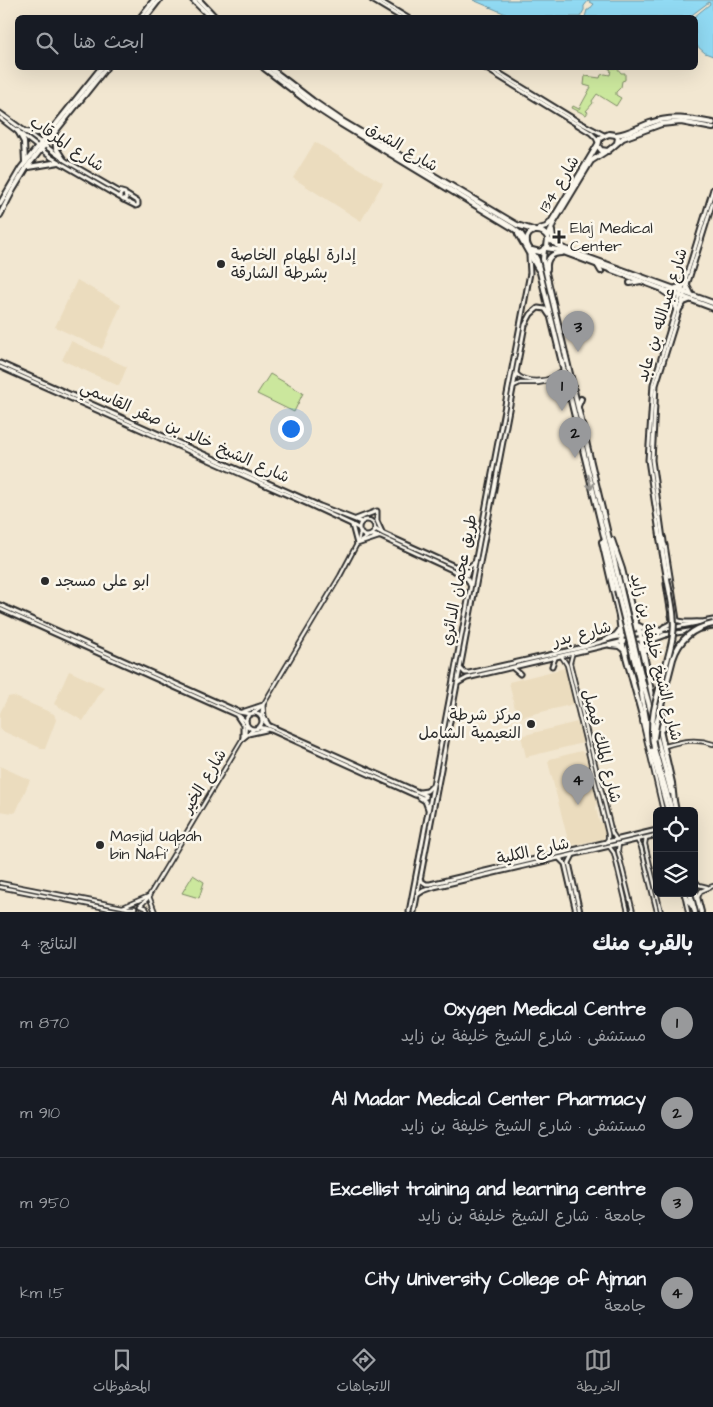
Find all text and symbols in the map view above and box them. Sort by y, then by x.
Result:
search box [15,15,698,70]
icon: search [33,29,61,57]
text: ابحث هنا [73,29,144,56]
street label: شارع المرقاب [25,111,109,177]
street label: شارع الشرق [362,117,442,177]
street label: شارع 134 [534,152,584,216]
place label: Elaj Medical Center [570,217,653,257]
marker: Elaj Medical Center [552,230,566,244]
place label: إدارة المهام الخاصة بشرطة الشارقة [231,244,356,284]
street label: شارع عبدالله بن عابد [631,246,693,384]
marker: إدارة المهام الخاصة بشرطة الشارقة [215,258,227,270]
pin: 3 [562,311,594,352]
pin: 1 [546,370,578,411]
street label: شارع الشيخ خالد بن صقر القاسمي [76,376,293,491]
your location [278,416,304,442]
pin: 2 [559,417,591,458]
one-way arrow [586,474,595,490]
street label: طريق عجمان الدائري [435,512,483,648]
place label: ابو علی مسجد [55,570,150,592]
street label: شارع الشيخ خليفة بن زايد [625,571,687,743]
marker: ابو علی مسجد [39,575,51,587]
street label: شارع بدر [548,616,614,653]
street label: شارع الملك فيصل [577,687,627,805]
place label: مركز شرطة النعيمية الشامل [418,704,521,744]
marker: مركز شرطة النعيمية الشامل [525,718,537,730]
street label: شارع الخير [175,745,232,819]
pin: 4 [562,764,594,805]
map controls [653,807,698,897]
button: locate [653,807,698,852]
place label: Masjid Uqbah bin Nafi' [110,825,202,865]
street label: شارع الكلية [495,832,571,870]
marker: Masjid Uqbah bin Nafi' [94,839,106,851]
button: layers [653,852,698,897]
text: بالقرب منك [592,929,693,958]
text: النتائج: 4 [20,933,77,955]
text: Oxygen Medical Centre [444,996,646,1023]
text: 870 m [20,1012,69,1034]
text: 1 [676,1012,678,1034]
text: مستشفى · شارع الشيخ خليفة بن زايد [401,1025,646,1047]
text: Al Madar Medical Center Pharmacy [332,1086,646,1113]
text: 910 m [20,1102,60,1124]
text: 2 [672,1102,682,1124]
text: مستشفى · شارع الشيخ خليفة بن زايد [401,1115,646,1137]
text: Excellist training and learning centre [330,1176,646,1203]
text: 950 m [20,1192,69,1214]
text: 3 [673,1192,681,1214]
text: جامعة · شارع الشيخ خليفة بن زايد [418,1205,646,1227]
text: City University College of Ajman [365,1266,646,1293]
text: 1.5 km [20,1282,64,1304]
text: 4 [672,1282,682,1304]
text: جامعة [604,1295,646,1317]
tab: المحفوظات [93,1346,151,1399]
tab: الاتجاهات [336,1346,391,1399]
tab: الخريطة [576,1346,620,1399]

